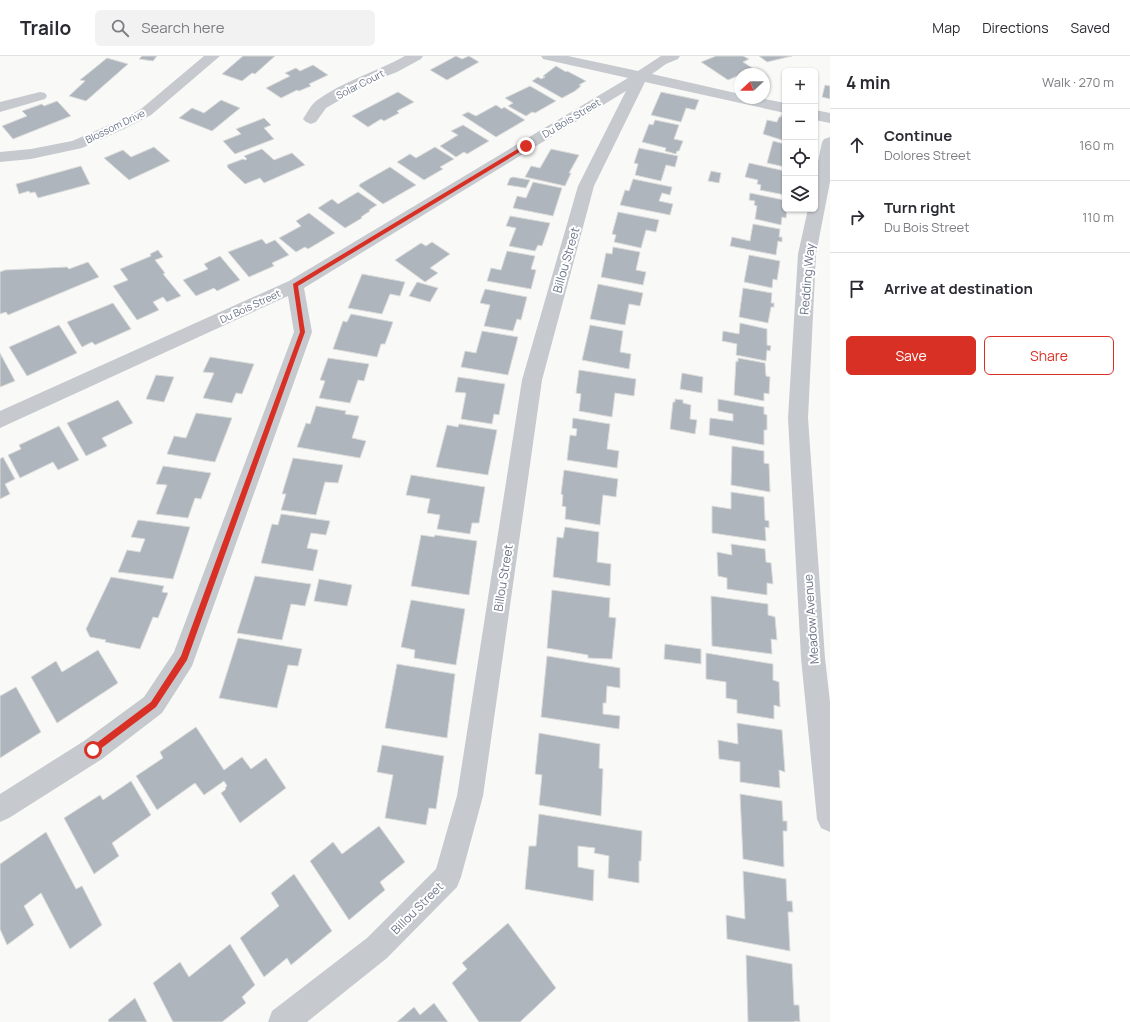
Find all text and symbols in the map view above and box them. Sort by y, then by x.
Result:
search box [95,10,375,46]
text: Trailo [20,15,71,41]
icon: search [109,17,131,39]
text: Search here [141,17,225,38]
text: Map [932,18,960,37]
text: Directions [982,18,1049,37]
text: Saved [1071,18,1110,37]
street label: Solar Court [334,66,386,102]
north arrow [734,68,770,104]
map controls [782,68,818,212]
button: + [782,68,818,104]
text: 4 min [846,71,890,94]
text: Walk · 270 m [1042,73,1114,91]
street label: Du Bois Street [539,95,603,141]
button: − [782,104,818,140]
street label: Blossom Drive [83,105,147,146]
text: Continue [884,125,952,146]
icon: ahead [846,134,868,156]
text: 160 m [1079,136,1114,154]
route end [517,137,535,155]
button: locate [782,140,818,176]
text: Dolores Street [884,146,971,164]
button: layers [782,176,818,212]
text: Turn right [884,197,955,218]
icon: right [846,206,868,228]
text: 110 m [1082,208,1114,226]
text: Du Bois Street [884,218,969,236]
street label: Billou Street [549,225,584,295]
street label: Redding Way [795,242,819,315]
icon: arrive [846,278,868,300]
text: Arrive at destination [884,278,1033,299]
street label: Du Bois Street [217,286,283,326]
button: Save [846,336,976,375]
button: Share [984,336,1114,375]
street label: Billou Street [489,543,517,613]
street label: Meadow Avenue [799,573,823,665]
route start [84,741,102,759]
street label: Billou Street [387,878,447,938]

